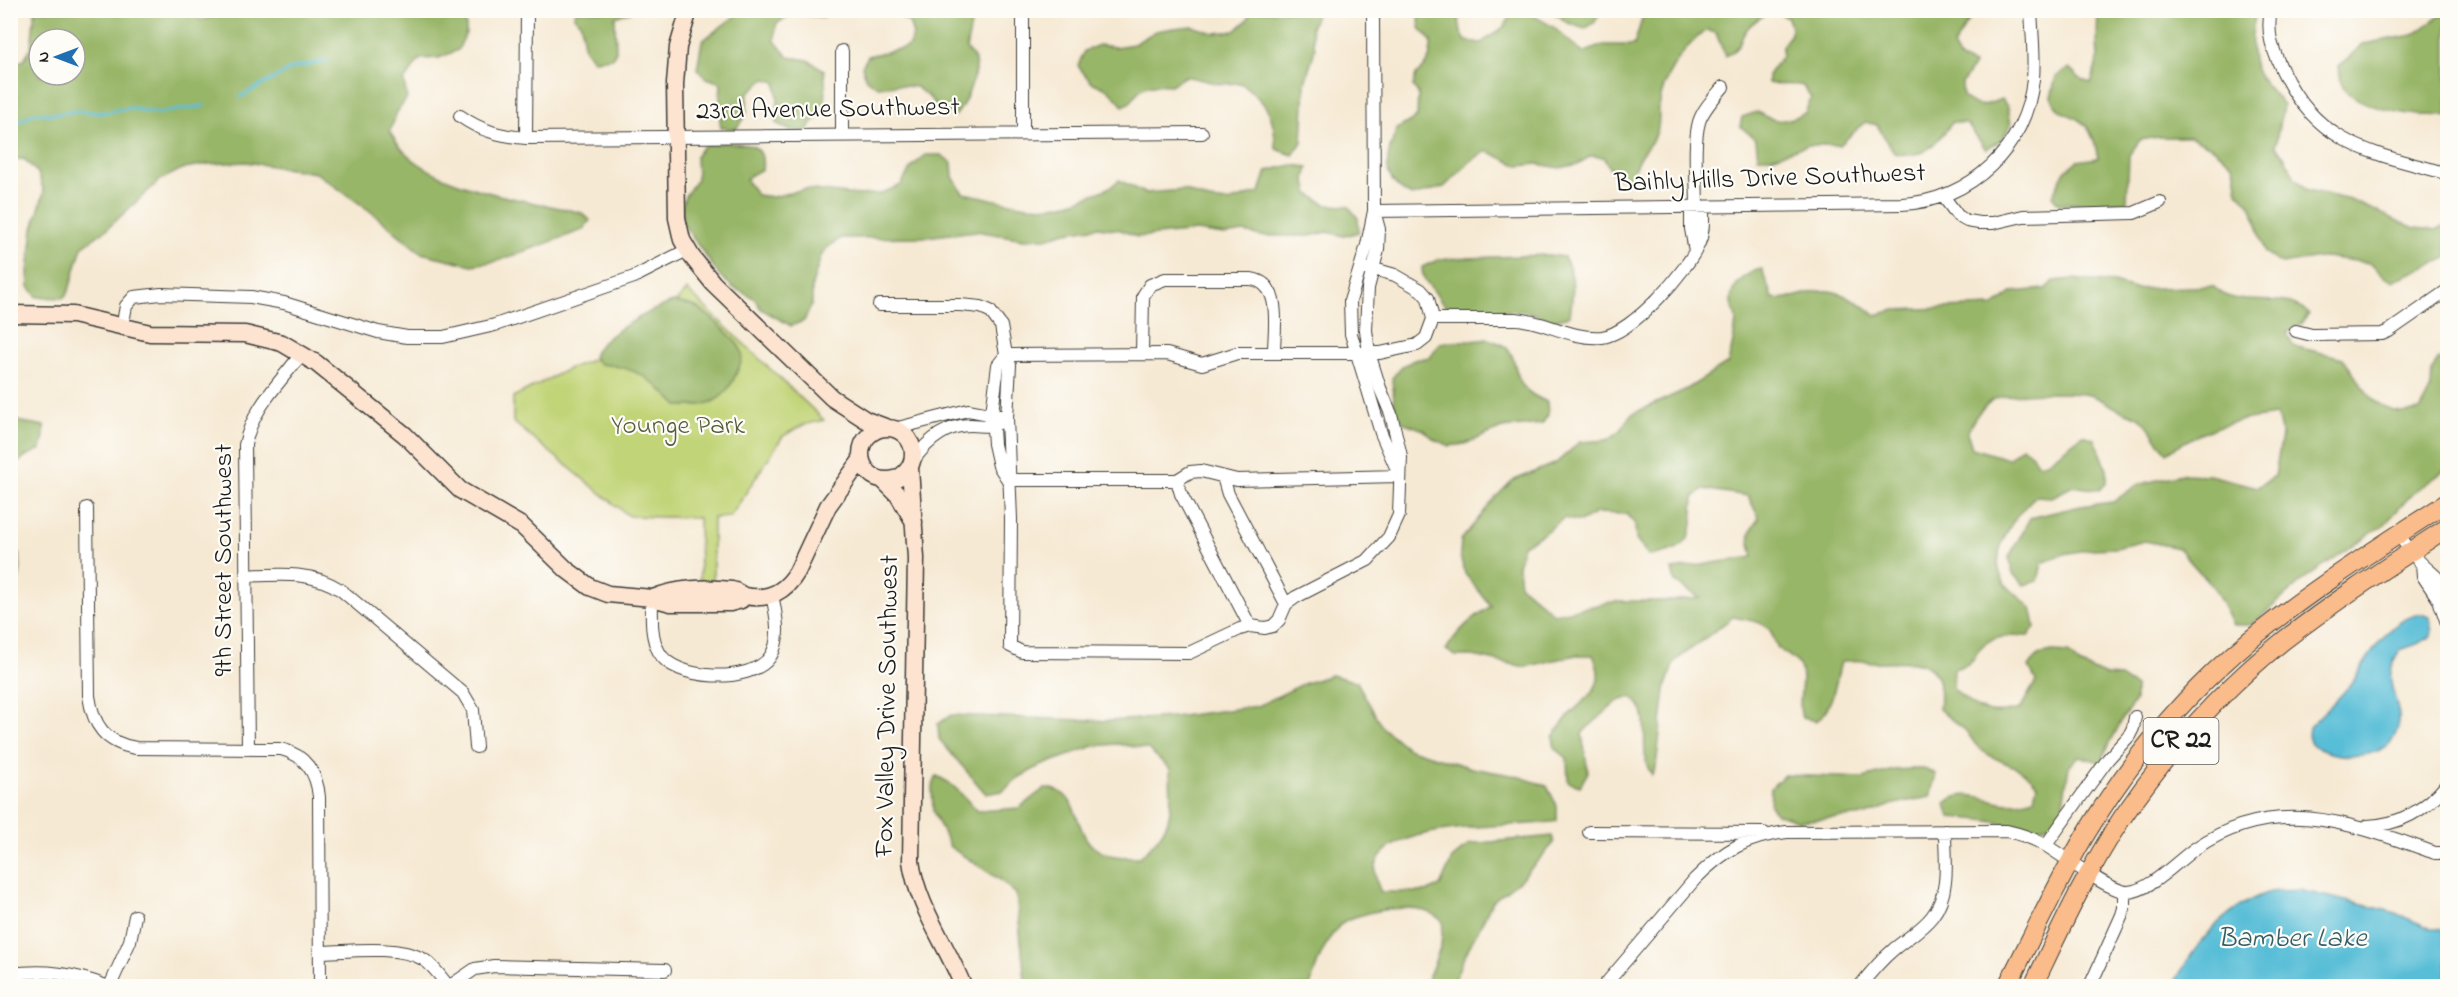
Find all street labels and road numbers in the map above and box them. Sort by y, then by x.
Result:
street label: 23rd Avenue Southwest [696,88,960,132]
street label: Baihly Hills Drive Southwest [1613,154,1926,204]
street label: 9th Street Southwest [205,444,244,676]
street label: Fox Valley Drive Southwest [866,554,910,859]
road number: CR 22 [2144,718,2218,764]

